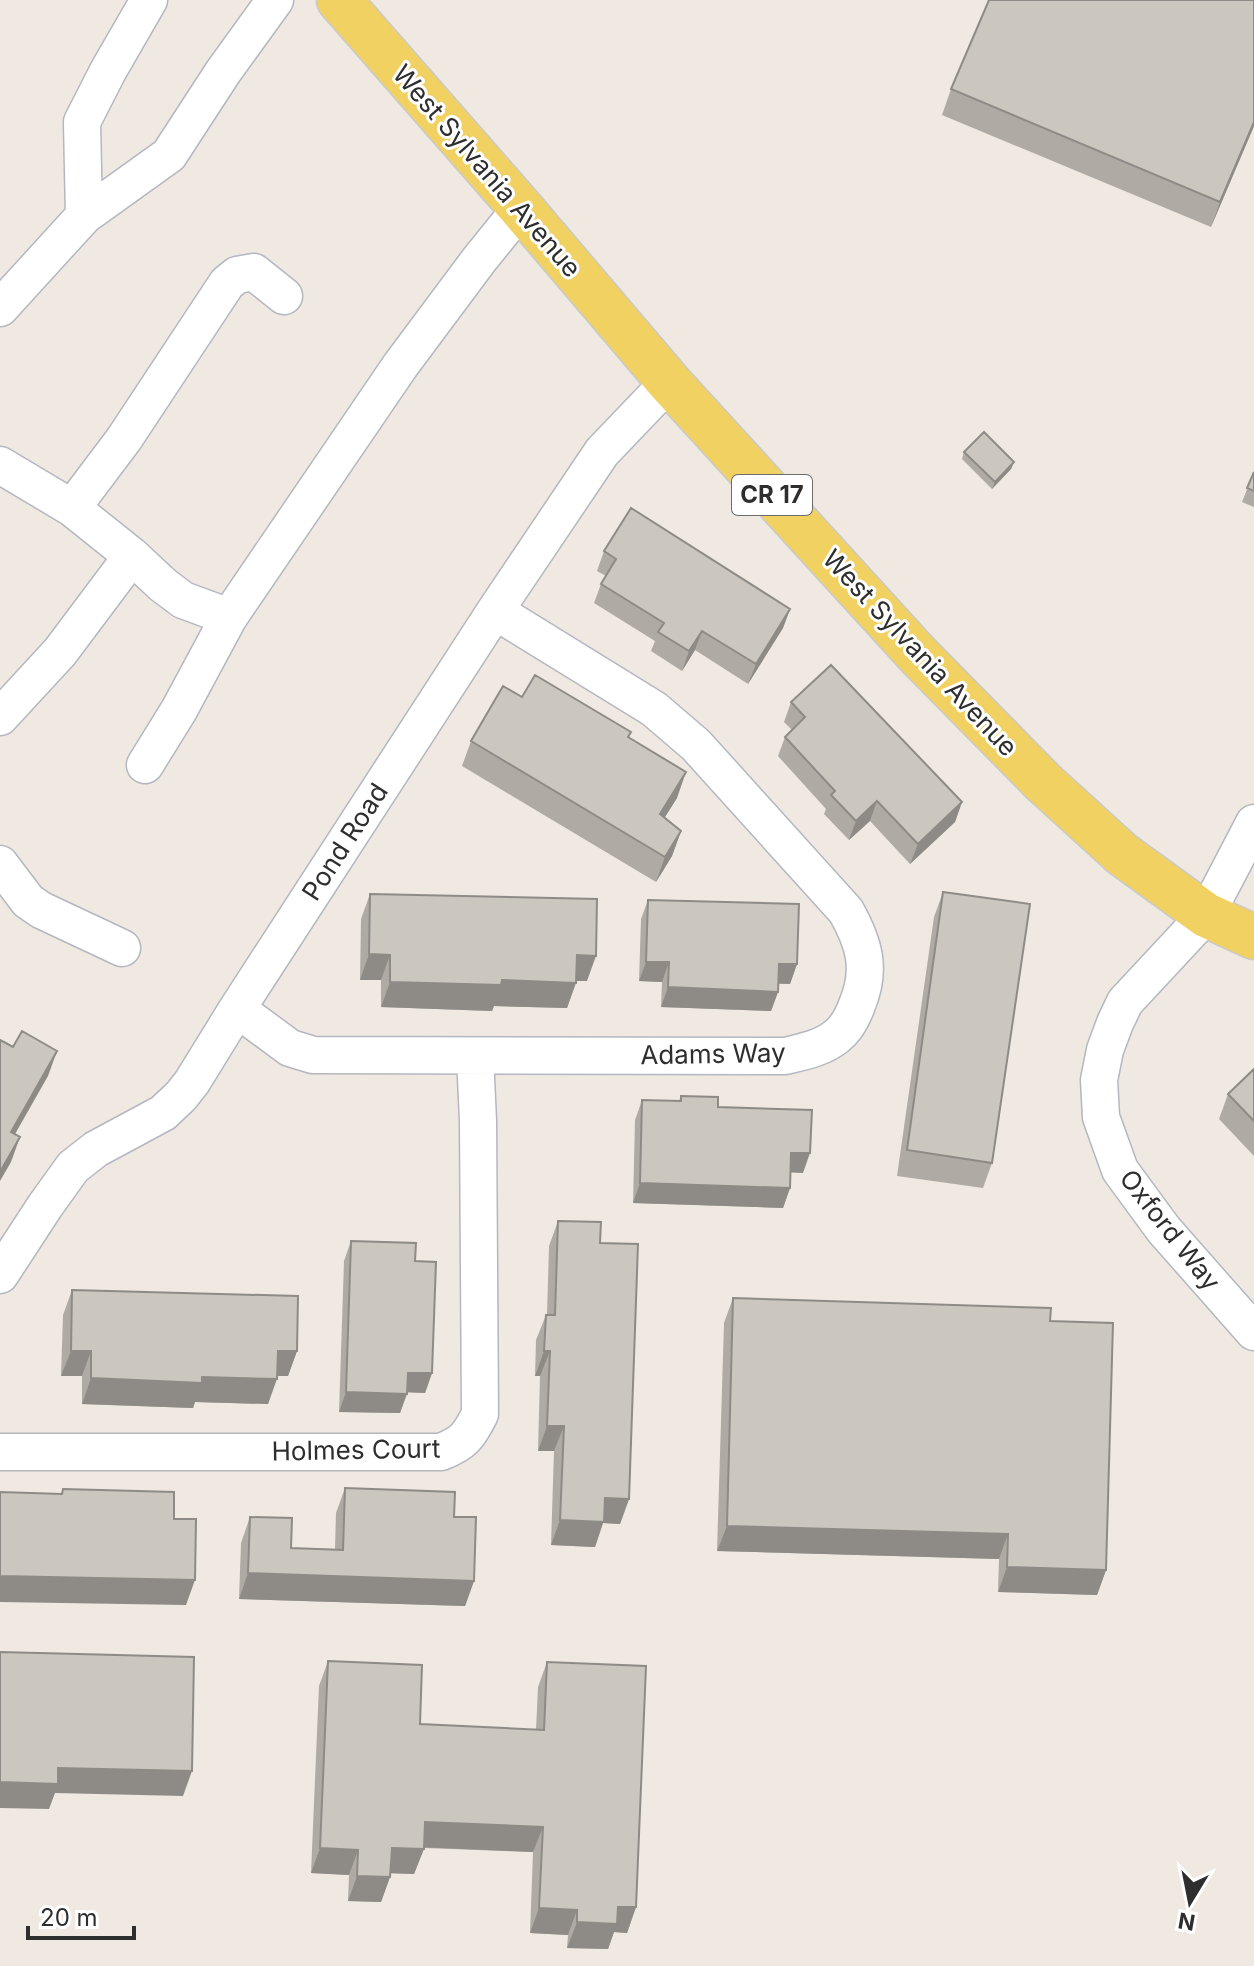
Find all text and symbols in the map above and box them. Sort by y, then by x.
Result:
street label: West Sylvania Avenue [387,58,588,283]
road number: CR 17 [732,475,812,515]
street label: West Sylvania Avenue [817,543,1024,762]
street label: Pond Road [295,777,394,906]
street label: Adams Way [640,1037,786,1070]
street label: Oxford Way [1114,1163,1227,1296]
street label: Holmes Court [271,1433,441,1466]
north arrow [1150,1862,1230,1942]
scale bar [28,1890,134,1940]
text: 20 m [40,1903,98,1932]
text: N [1176,1907,1197,1936]

